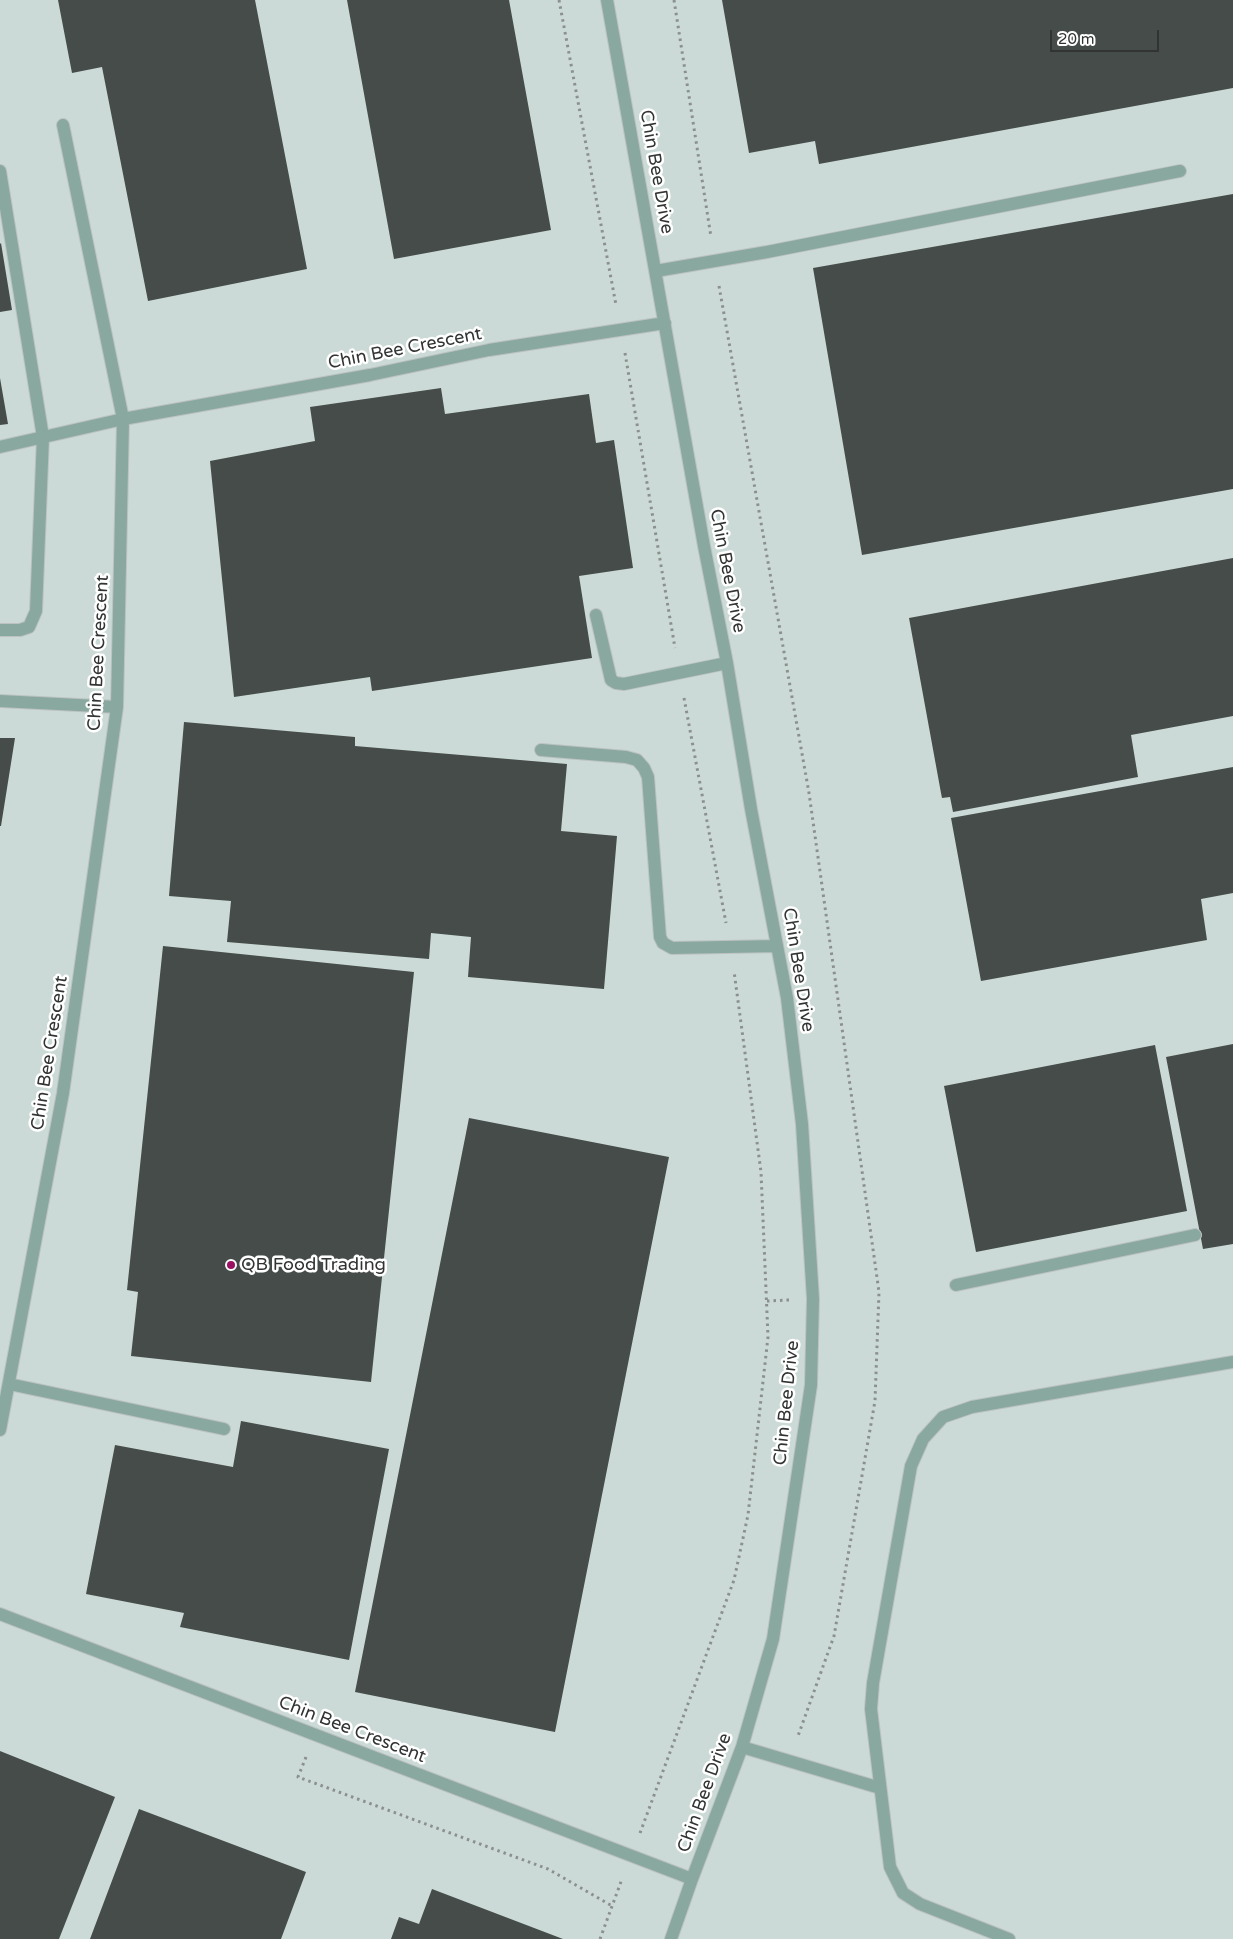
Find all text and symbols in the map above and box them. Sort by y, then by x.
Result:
scale bar [1053,20,1162,52]
text: 20 m [1058,30,1095,48]
street label: Chin Bee Drive [634,108,678,236]
street label: Chin Bee Crescent [326,323,484,375]
street label: Chin Bee Drive [704,507,750,635]
street label: Chin Bee Crescent [84,574,114,732]
street label: Chin Bee Drive [778,906,818,1034]
street label: Chin Bee Crescent [27,974,73,1132]
place label: QB Food Trading [241,1254,386,1276]
marker: QB Food Trading [225,1259,237,1271]
street label: Chin Bee Drive [770,1340,804,1466]
street label: Chin Bee Crescent [275,1692,429,1768]
street label: Chin Bee Drive [673,1730,737,1856]

